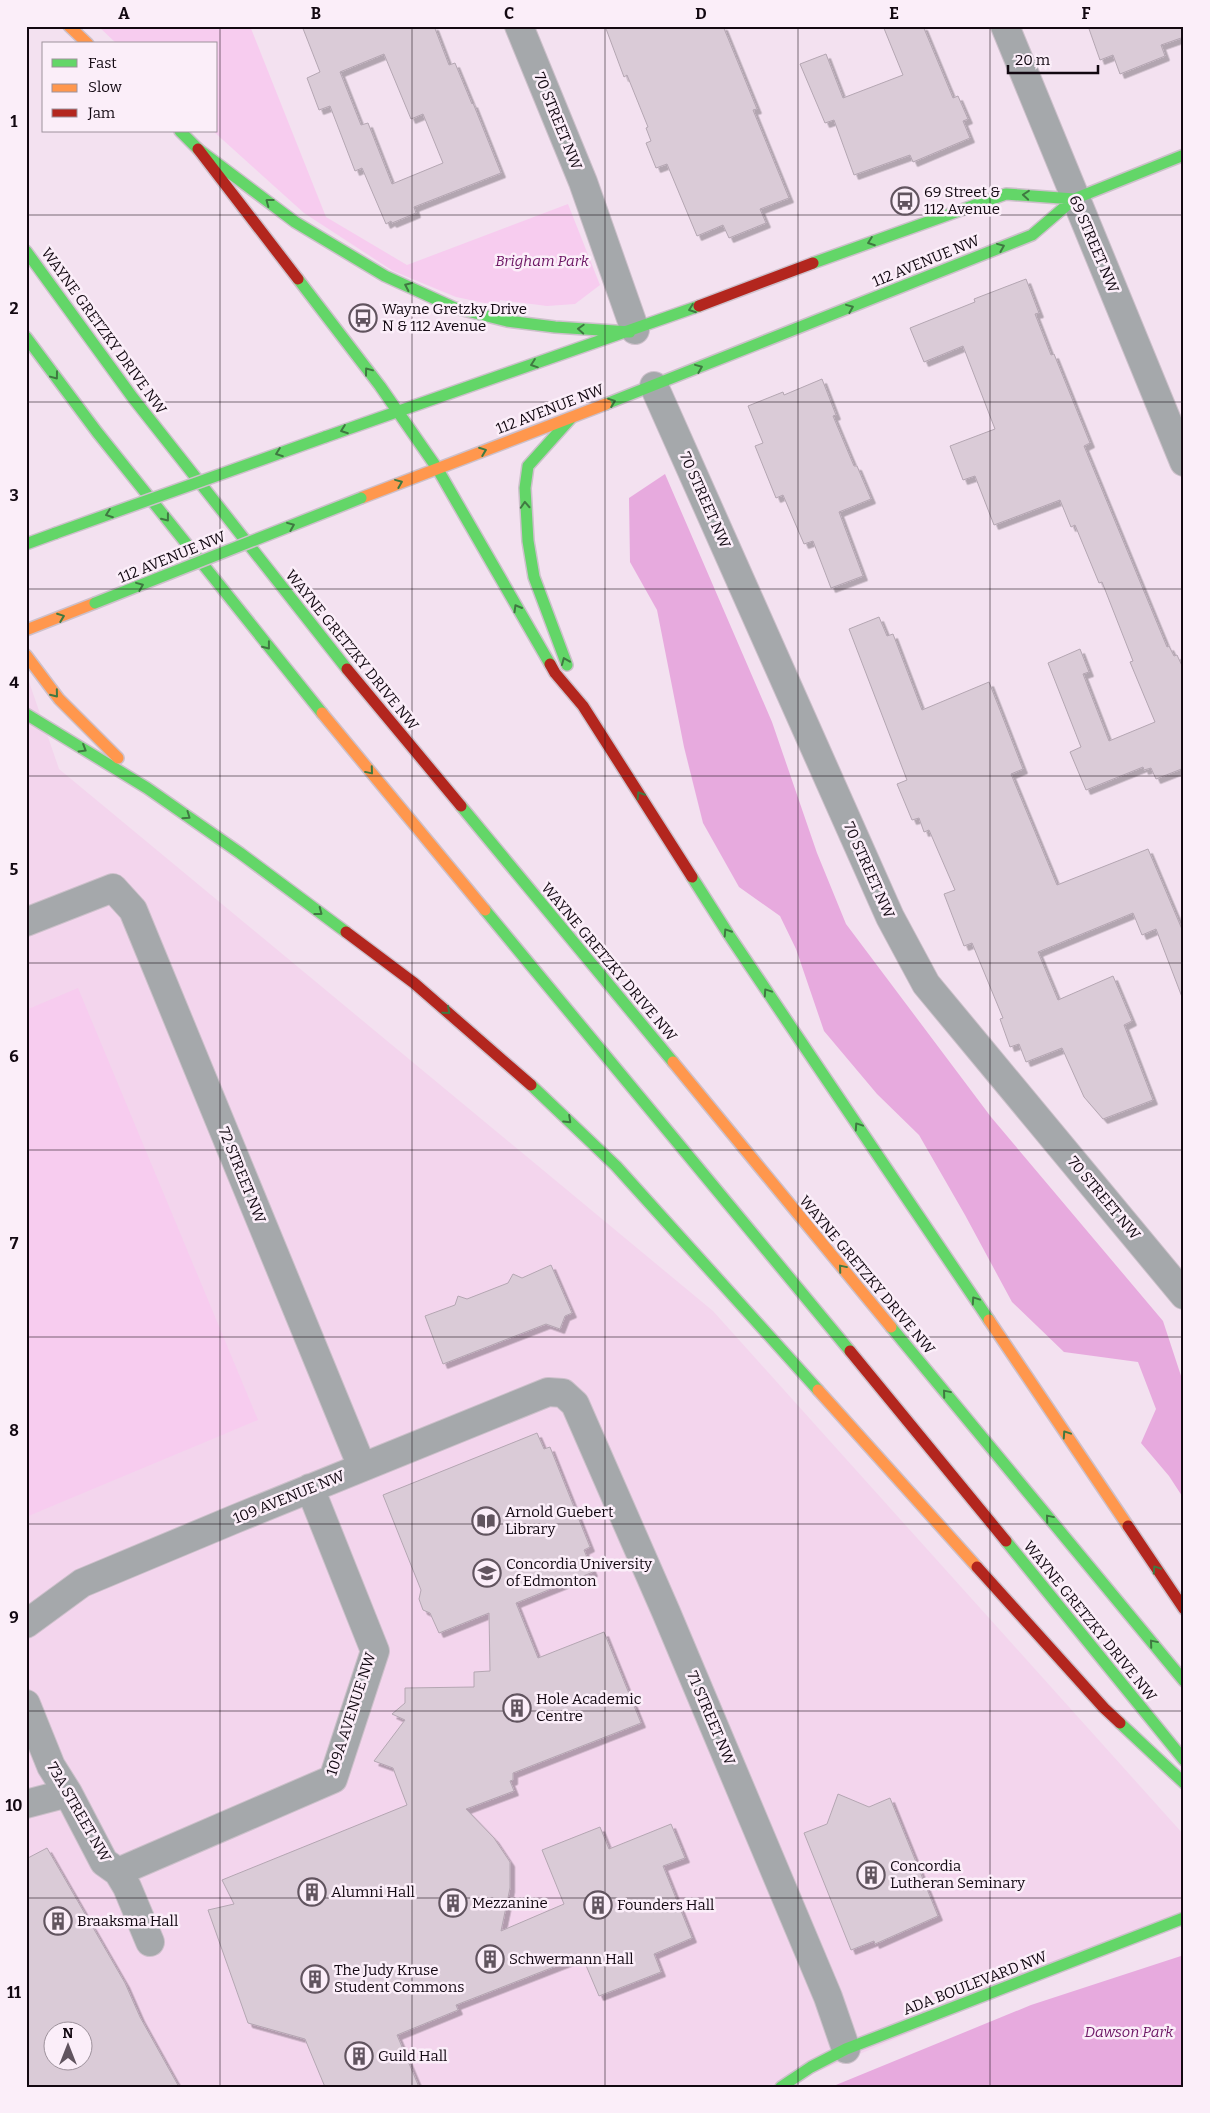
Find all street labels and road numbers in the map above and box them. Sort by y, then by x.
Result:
street label: 70 STREET NW [530,70,586,173]
street label: 69 STREET NW [1065,193,1123,296]
street label: 112 AVENUE NW [870,231,983,291]
street label: WAYNE GRETZKY DRIVE NW [38,244,171,418]
street label: 112 AVENUE NW [494,380,607,438]
street label: 70 STREET NW [676,449,734,551]
street label: 112 AVENUE NW [116,527,229,587]
street label: WAYNE GRETZKY DRIVE NW [282,566,423,734]
street label: 70 STREET NW [840,819,898,921]
street label: WAYNE GRETZKY DRIVE NW [537,879,681,1045]
street label: 72 STREET NW [215,1124,270,1226]
street label: 70 STREET NW [1064,1153,1145,1244]
street label: WAYNE GRETZKY DRIVE NW [795,1192,939,1358]
street label: 109 AVENUE NW [231,1466,348,1527]
street label: WAYNE GRETZKY DRIVE NW [1020,1537,1161,1705]
street label: 109A AVENUE NW [323,1649,380,1778]
street label: 71 STREET NW [683,1668,739,1768]
street label: 73A STREET NW [43,1759,115,1866]
street label: ADA BOULEVARD NW [900,1947,1050,2019]

